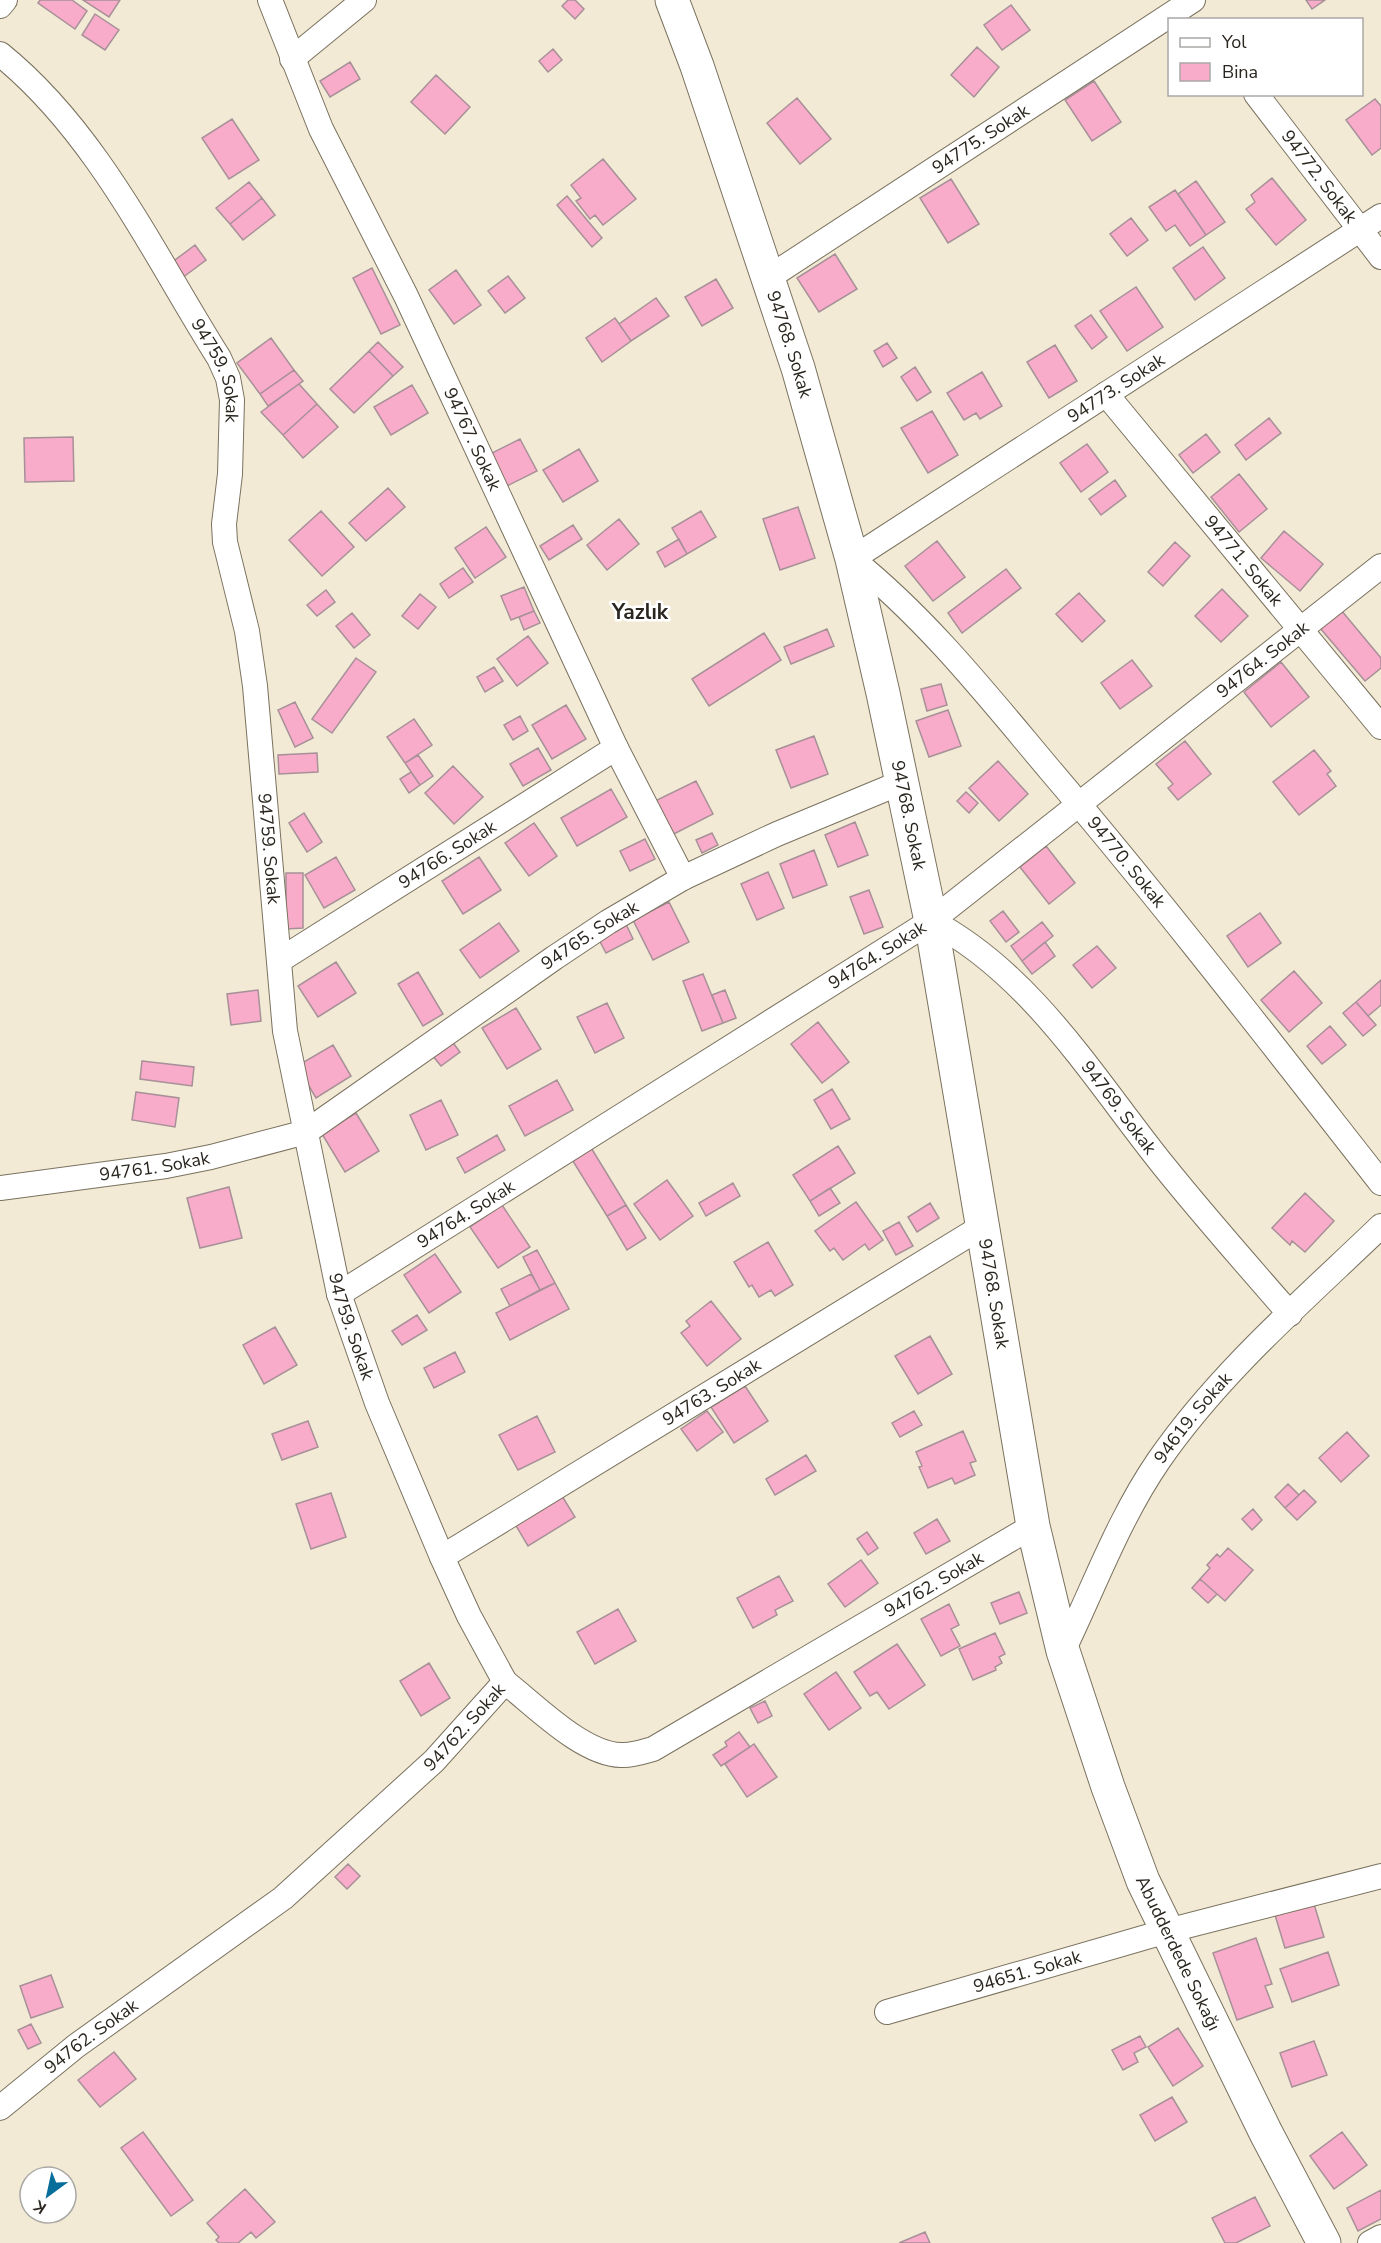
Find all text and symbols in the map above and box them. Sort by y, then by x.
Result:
legend [1168,18,1363,96]
text: Yol [1221,30,1247,54]
text: Bina [1222,60,1258,84]
street label: 94775. Sokak [927,98,1035,179]
street label: 94772. Sokak [1276,125,1363,229]
street label: 94768. Sokak [761,288,818,402]
street label: 94759. Sokak [186,314,245,424]
street label: 94773. Sokak [1063,347,1170,428]
street label: 94767. Sokak [438,384,507,496]
street label: 94771. Sokak [1199,510,1289,612]
district label: Yazlık [611,598,669,626]
street label: 94764. Sokak [1211,615,1314,703]
street label: 94768. Sokak [886,758,932,873]
street label: 94759. Sokak [252,792,286,906]
street label: 94770. Sokak [1082,811,1172,913]
street label: 94766. Sokak [394,814,502,894]
street label: 94765. Sokak [536,894,644,975]
street label: 94764. Sokak [824,915,931,995]
street label: 94769. Sokak [1076,1056,1163,1160]
street label: 94761. Sokak [98,1145,213,1187]
street label: 94764. Sokak [412,1174,520,1254]
street label: 94768. Sokak [973,1237,1015,1352]
street label: 94759. Sokak [323,1271,380,1384]
street label: 94763. Sokak [658,1352,766,1431]
street label: 94619. Sokak [1148,1366,1238,1468]
street label: 94762. Sokak [880,1545,989,1623]
street label: 94762. Sokak [418,1677,511,1777]
street label: Abudderdede Sokağı [1130,1872,1226,2035]
street label: 94651. Sokak [970,1944,1085,1998]
street label: 94762. Sokak [39,1993,144,2079]
north arrow [18,2165,78,2225]
text: K [29,2194,51,2219]

